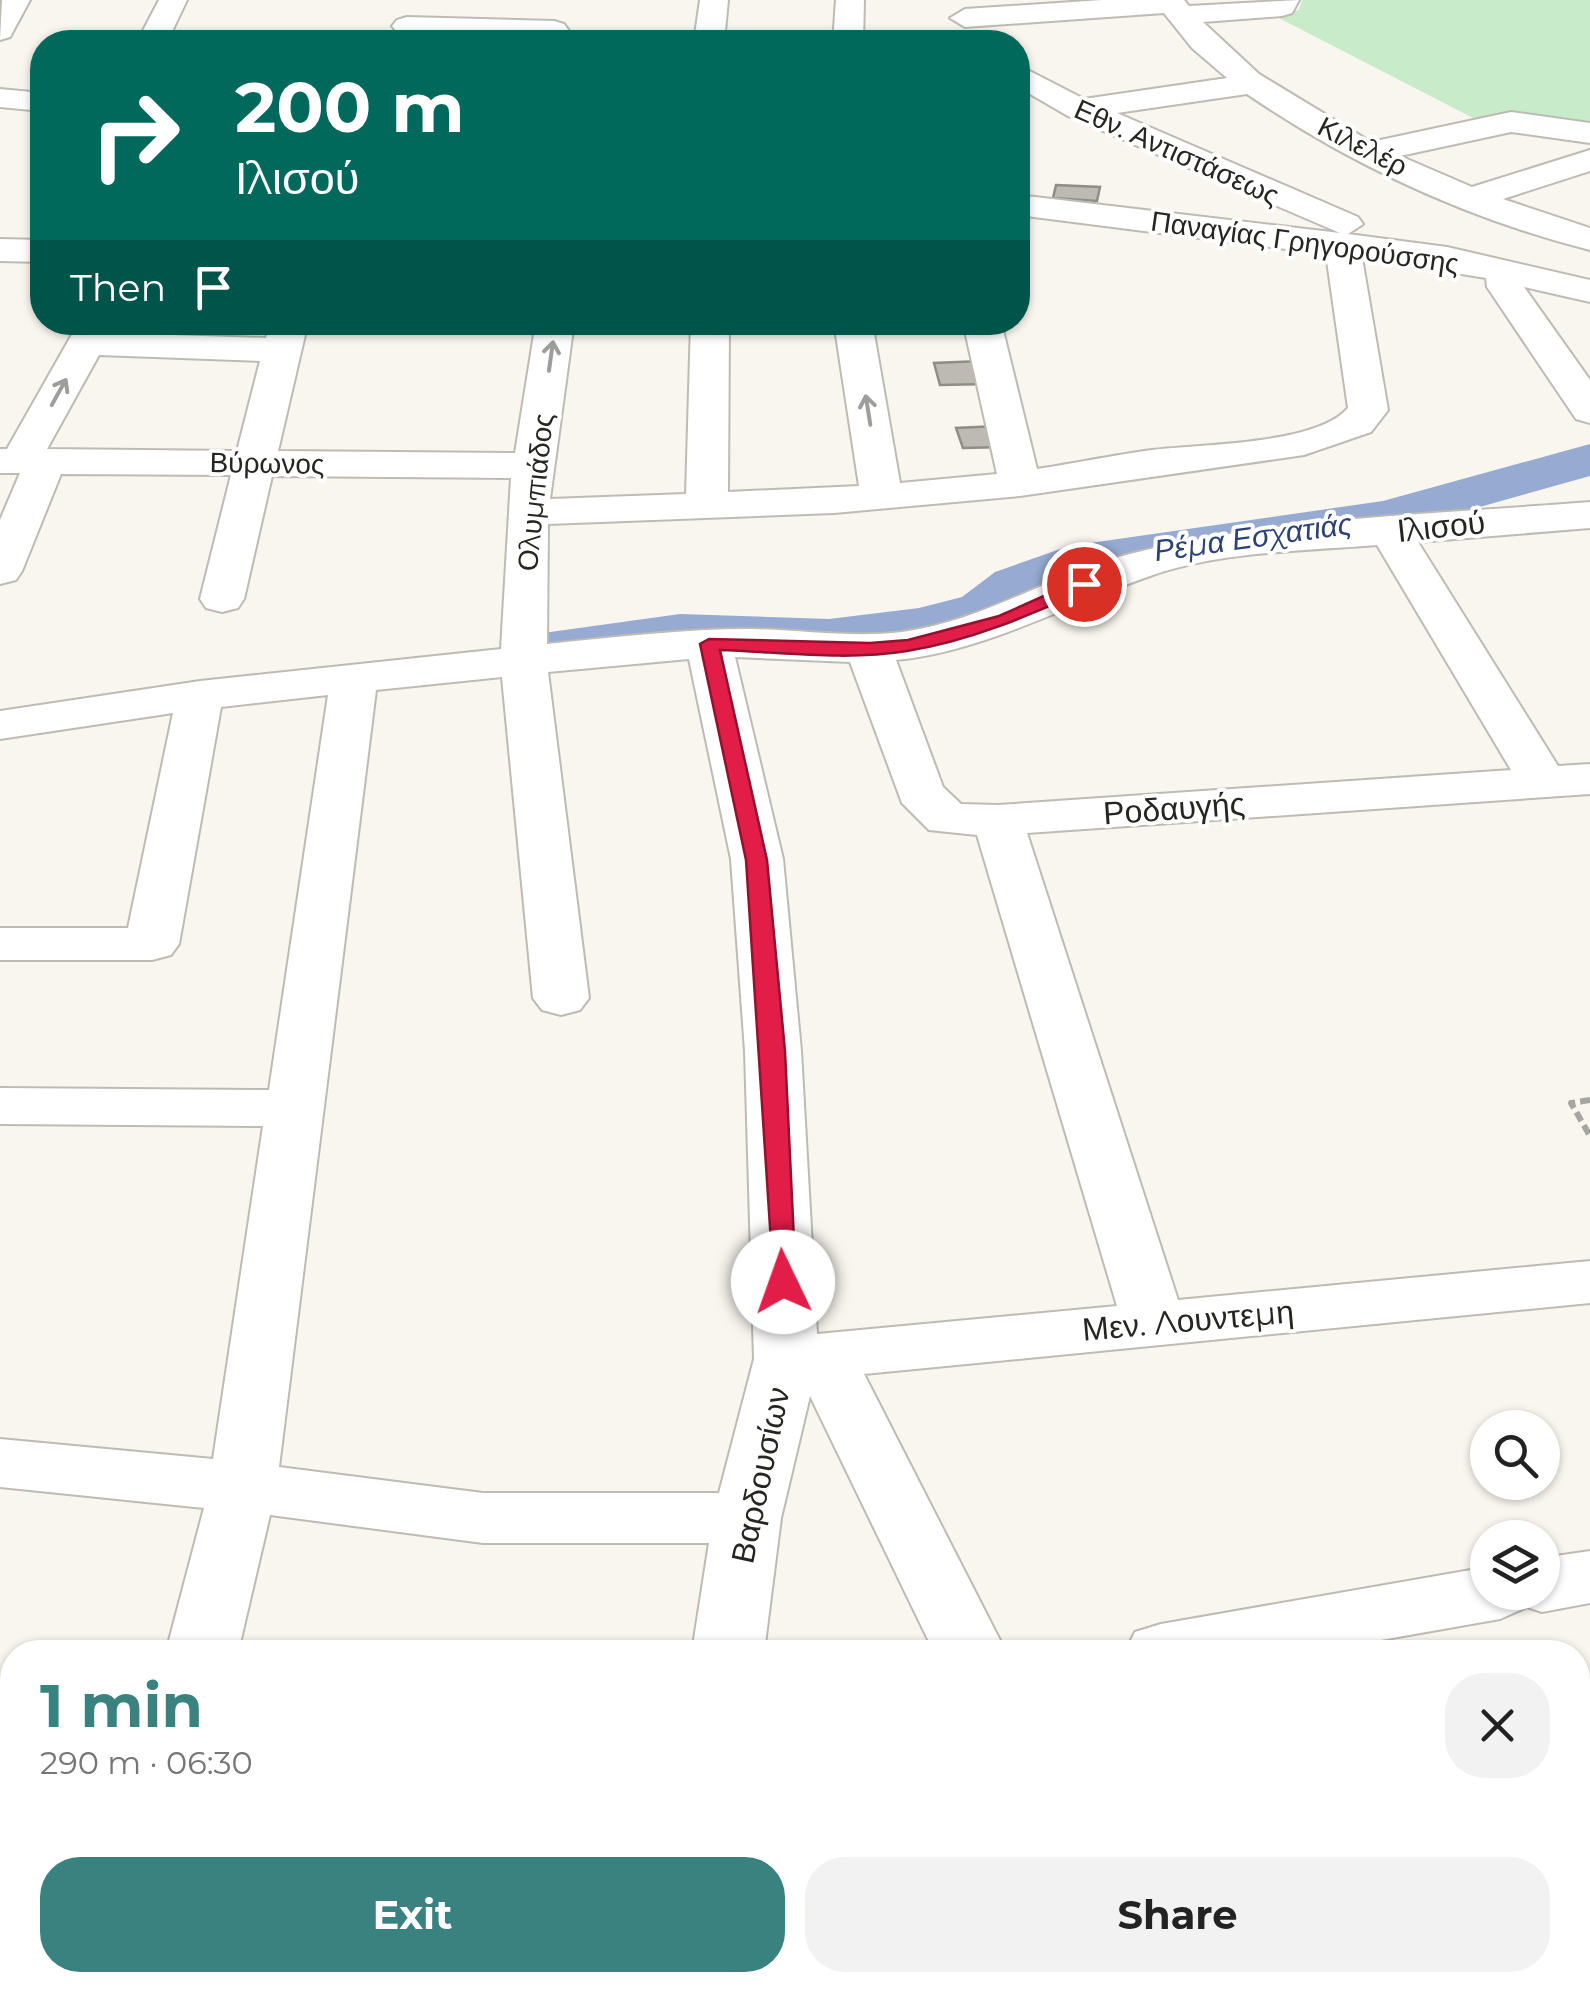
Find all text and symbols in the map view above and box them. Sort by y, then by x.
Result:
text: 200 m [235,64,465,150]
icon: right [70,70,200,200]
street label: Εθν. Αντιστάσεως [1069,92,1285,212]
street label: Κιλελέρ [1312,109,1414,183]
text: Ιλισού [235,150,359,205]
street label: Παναγίας Γρηγορούσσης [1149,204,1461,280]
icon: arrive [186,260,241,315]
text: Then [70,264,166,311]
one-way arrow [542,340,560,373]
one-way arrow [49,377,69,407]
one-way arrow [858,394,877,426]
street label: Ολυμπιάδος [510,411,560,573]
street label: Βύρωνος [209,445,325,481]
street label: Ιλισού [1395,502,1487,550]
water label: Ρέμα Εσχατιάς [1152,505,1355,569]
pin [1042,542,1127,627]
icon: arrive [1057,557,1112,612]
street label: Ροδαυγής [1102,784,1246,832]
position arrow [731,1230,835,1334]
street label: Μεν. Λουντεμη [1081,1291,1295,1349]
street label: Βαρδουσίων [722,1383,798,1567]
map controls [1470,1410,1560,1610]
button: search [1470,1410,1560,1500]
button: layers [1470,1520,1560,1610]
text: 1 min [40,1669,203,1742]
button: close [1445,1673,1550,1778]
text: 290 m · 06:30 [40,1743,253,1782]
button: Exit [40,1857,785,1972]
button: Share [805,1857,1550,1972]

